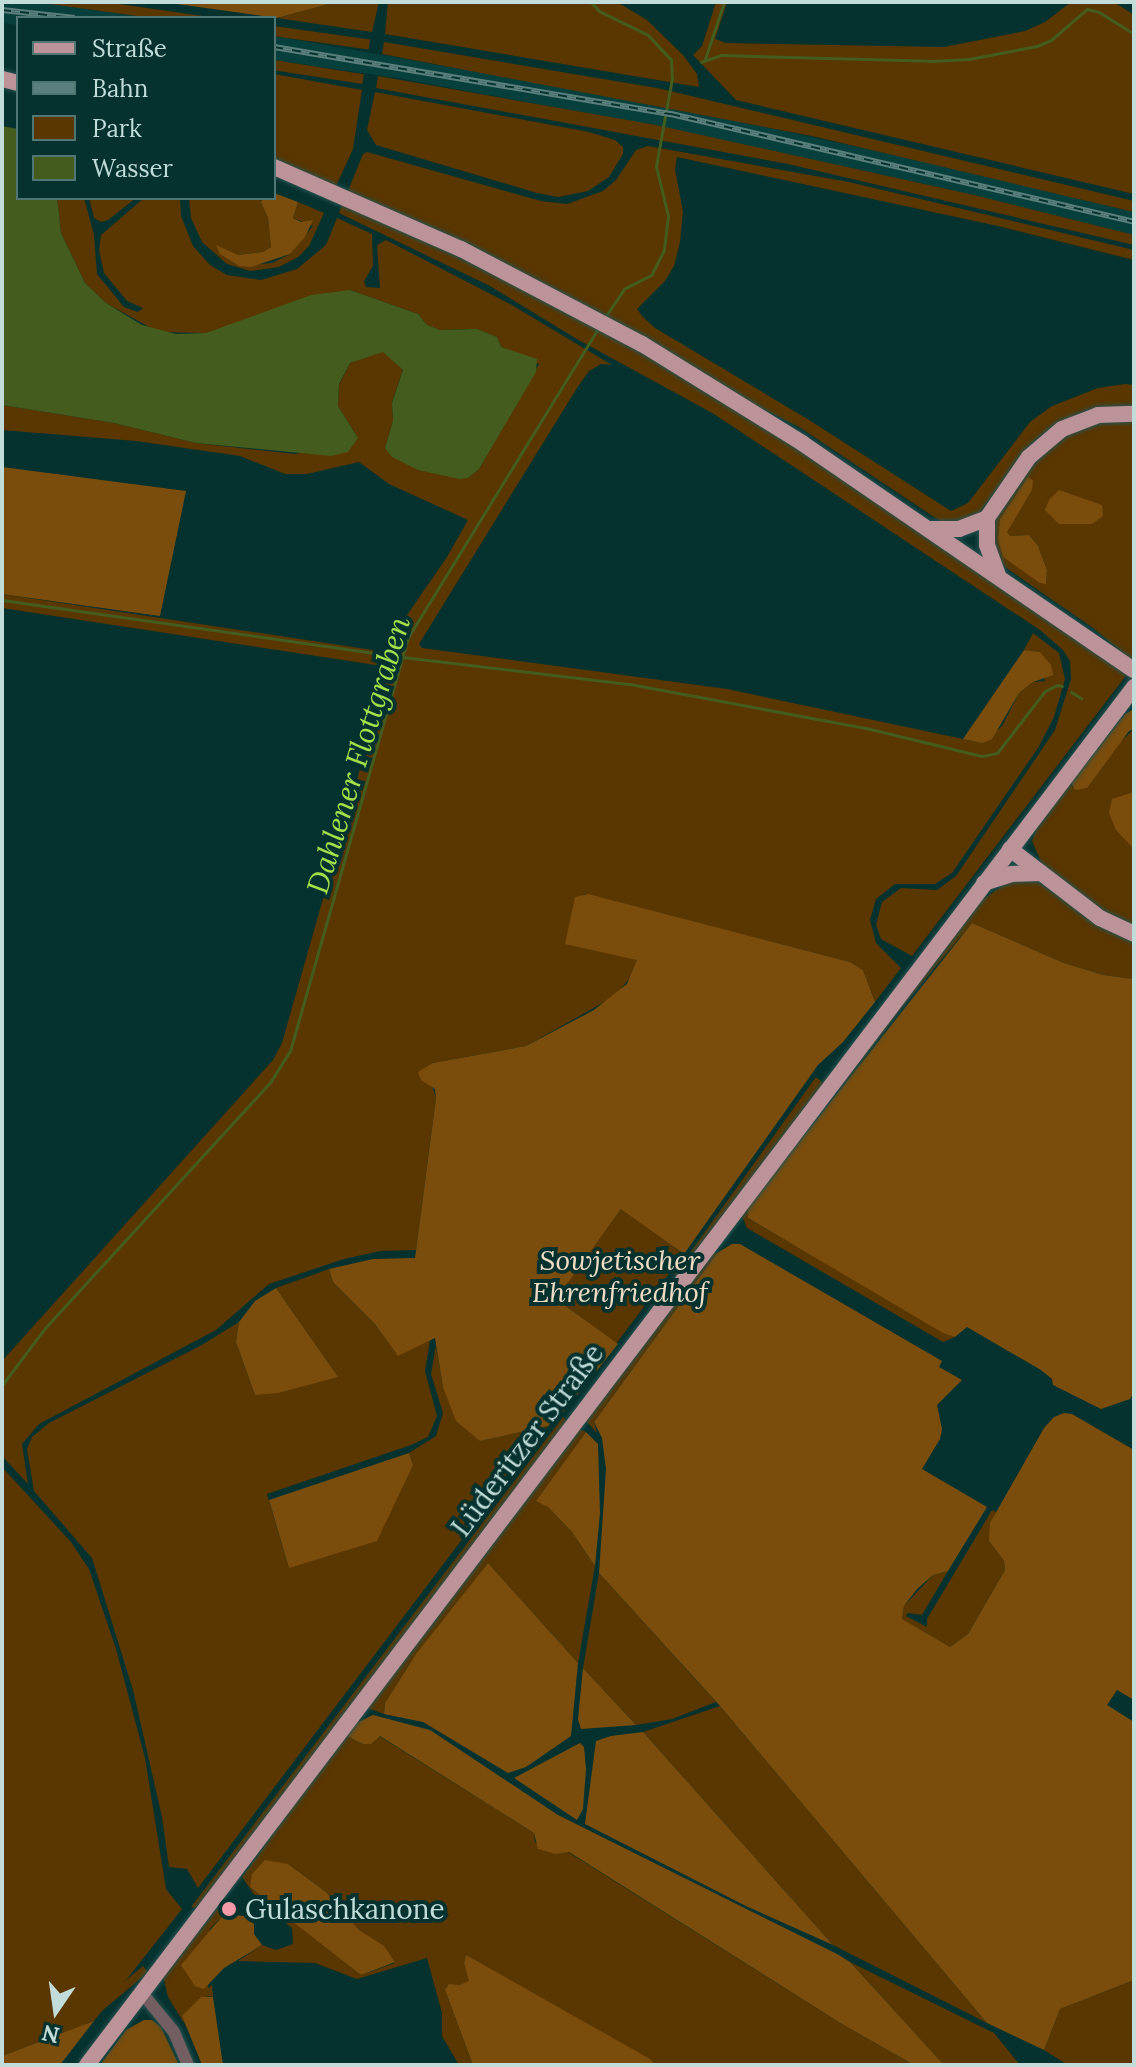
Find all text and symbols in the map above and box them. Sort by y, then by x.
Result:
legend [16,16,276,200]
text: Straße [92,33,167,64]
text: Bahn [92,73,148,104]
text: Park [92,113,142,144]
text: Wasser [92,153,173,184]
water label: Dahlener Flottgraben [299,612,417,898]
park label: Sowjetischer Ehrenfriedhof [532,1243,708,1309]
street label: Lüderitzer Straße [444,1337,610,1543]
place label: Gulaschkanone [245,1892,445,1926]
marker: Gulaschkanone [220,1900,238,1918]
north arrow [16,1971,96,2051]
text: N [39,2019,62,2050]

